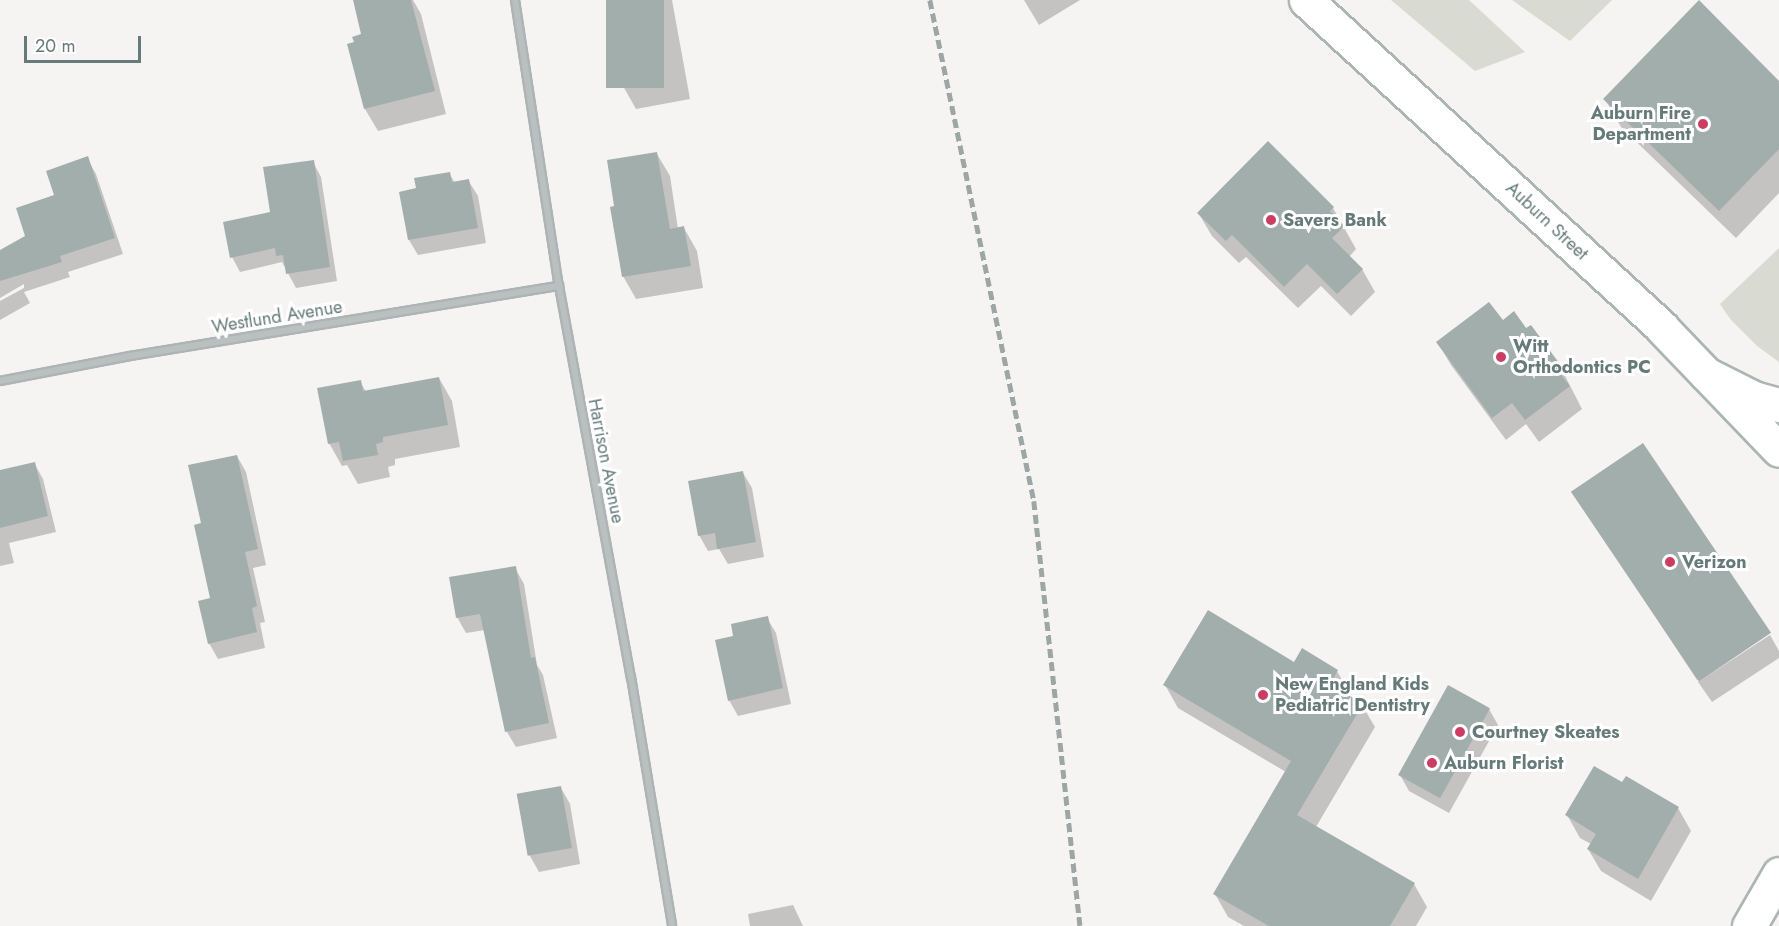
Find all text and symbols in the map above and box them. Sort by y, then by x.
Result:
scale bar [27,24,144,62]
text: 20 m [35,33,75,59]
place label: Auburn Fire Department [1591,103,1691,146]
marker: Auburn Fire Department [1696,117,1710,131]
street label: Auburn Street [1501,177,1593,265]
place label: Savers Bank [1283,209,1387,231]
marker: Savers Bank [1264,213,1278,227]
street label: Westlund Avenue [210,296,344,338]
place label: Witt Orthodontics PC [1513,336,1651,378]
marker: Witt Orthodontics PC [1494,350,1508,364]
street label: Harrison Avenue [583,397,629,525]
place label: Verizon [1682,551,1747,573]
marker: Verizon [1663,555,1677,569]
place label: New England Kids Pediatric Dentistry [1275,674,1430,716]
marker: New England Kids Pediatric Dentistry [1256,688,1270,702]
place label: Courtney Skeates [1472,721,1620,743]
marker: Courtney Skeates [1453,725,1467,739]
place label: Auburn Florist [1444,752,1564,774]
marker: Auburn Florist [1425,756,1439,770]

